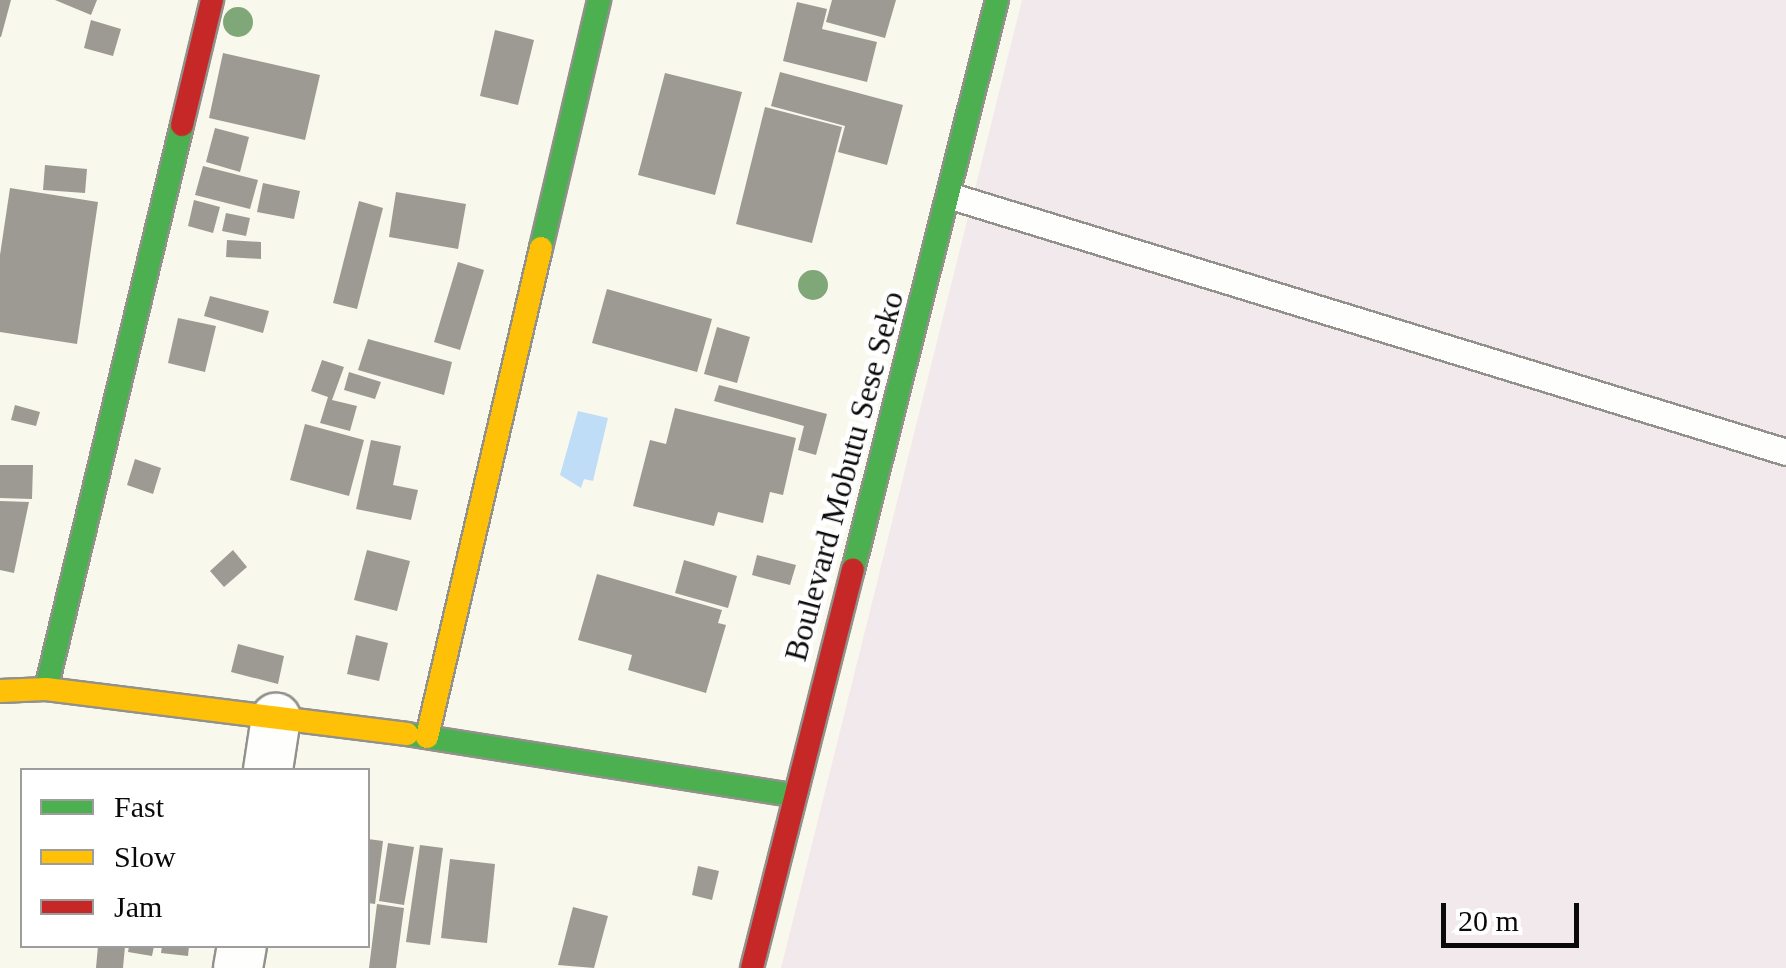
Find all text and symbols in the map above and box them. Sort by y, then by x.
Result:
street label: Boulevard Mobutu Sese Seko [776,287,912,665]
legend [20,768,370,948]
text: Fast [114,790,164,823]
text: Slow [114,840,176,873]
scale bar [1446,883,1584,945]
text: Jam [114,890,162,923]
text: 20 m [1458,904,1519,937]

